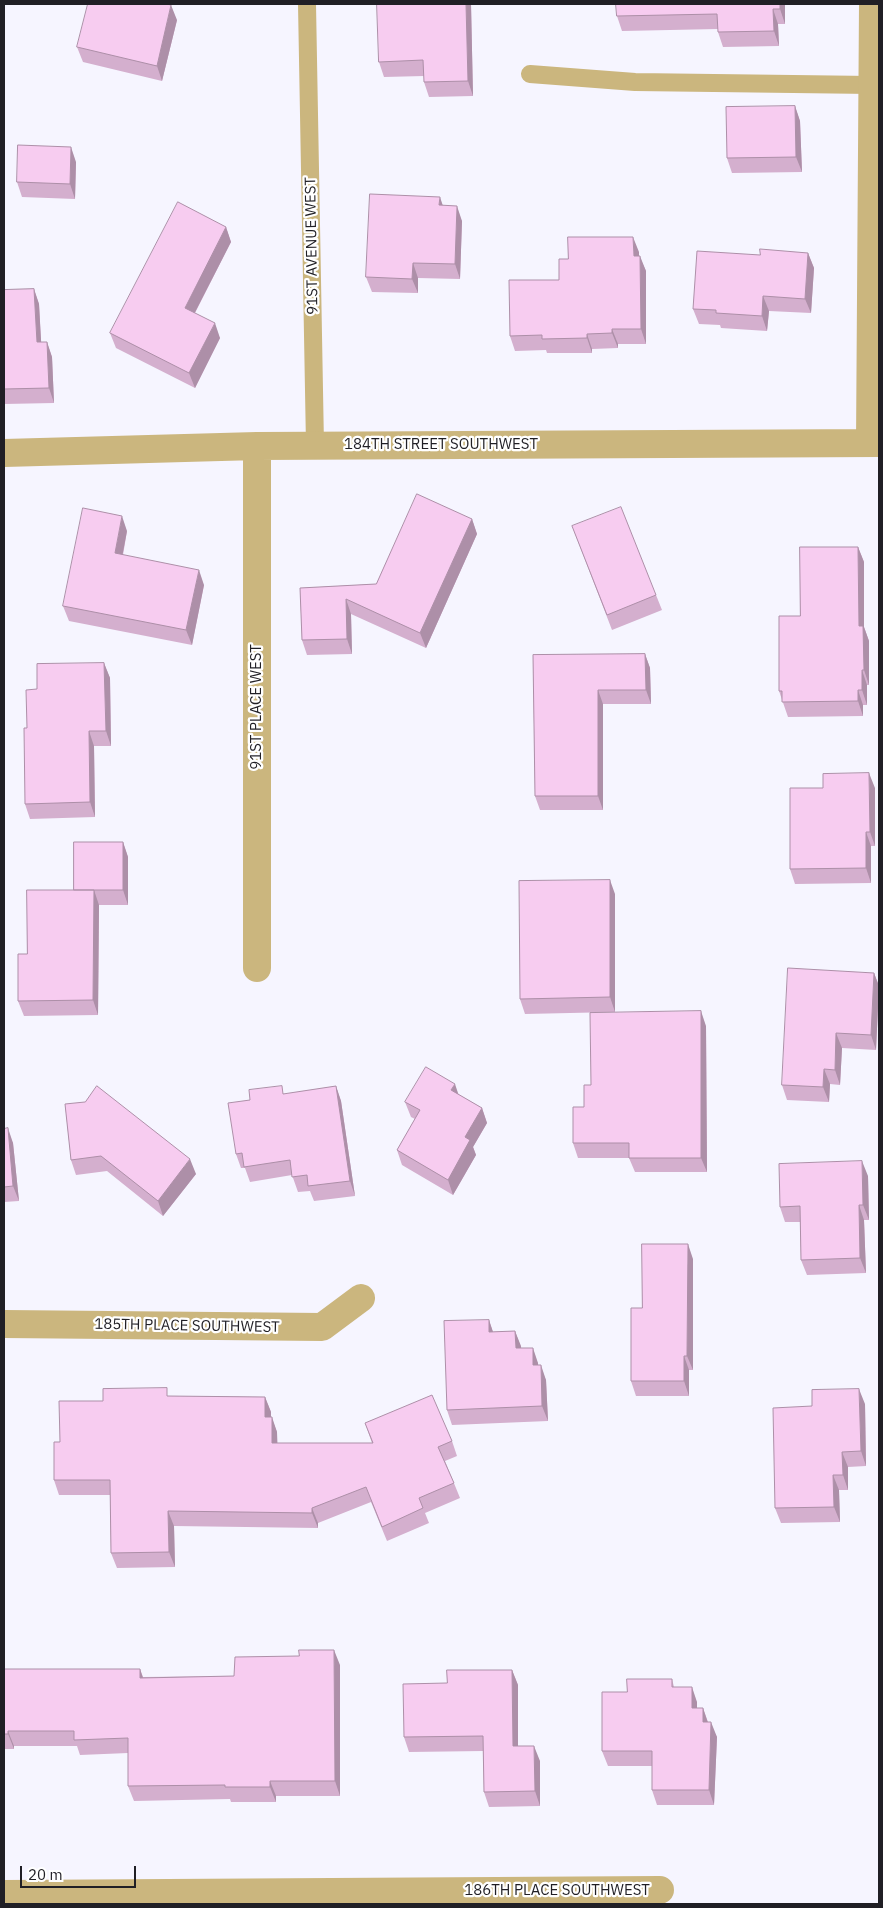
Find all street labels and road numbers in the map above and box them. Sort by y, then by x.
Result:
street label: 91ST AVENUE WEST [302,177,322,315]
street label: 184TH STREET SOUTHWEST [344,436,538,454]
street label: 91ST PLACE WEST [248,644,266,770]
street label: 185TH PLACE SOUTHWEST [94,1315,280,1337]
street label: 186TH PLACE SOUTHWEST [464,1882,650,1900]

